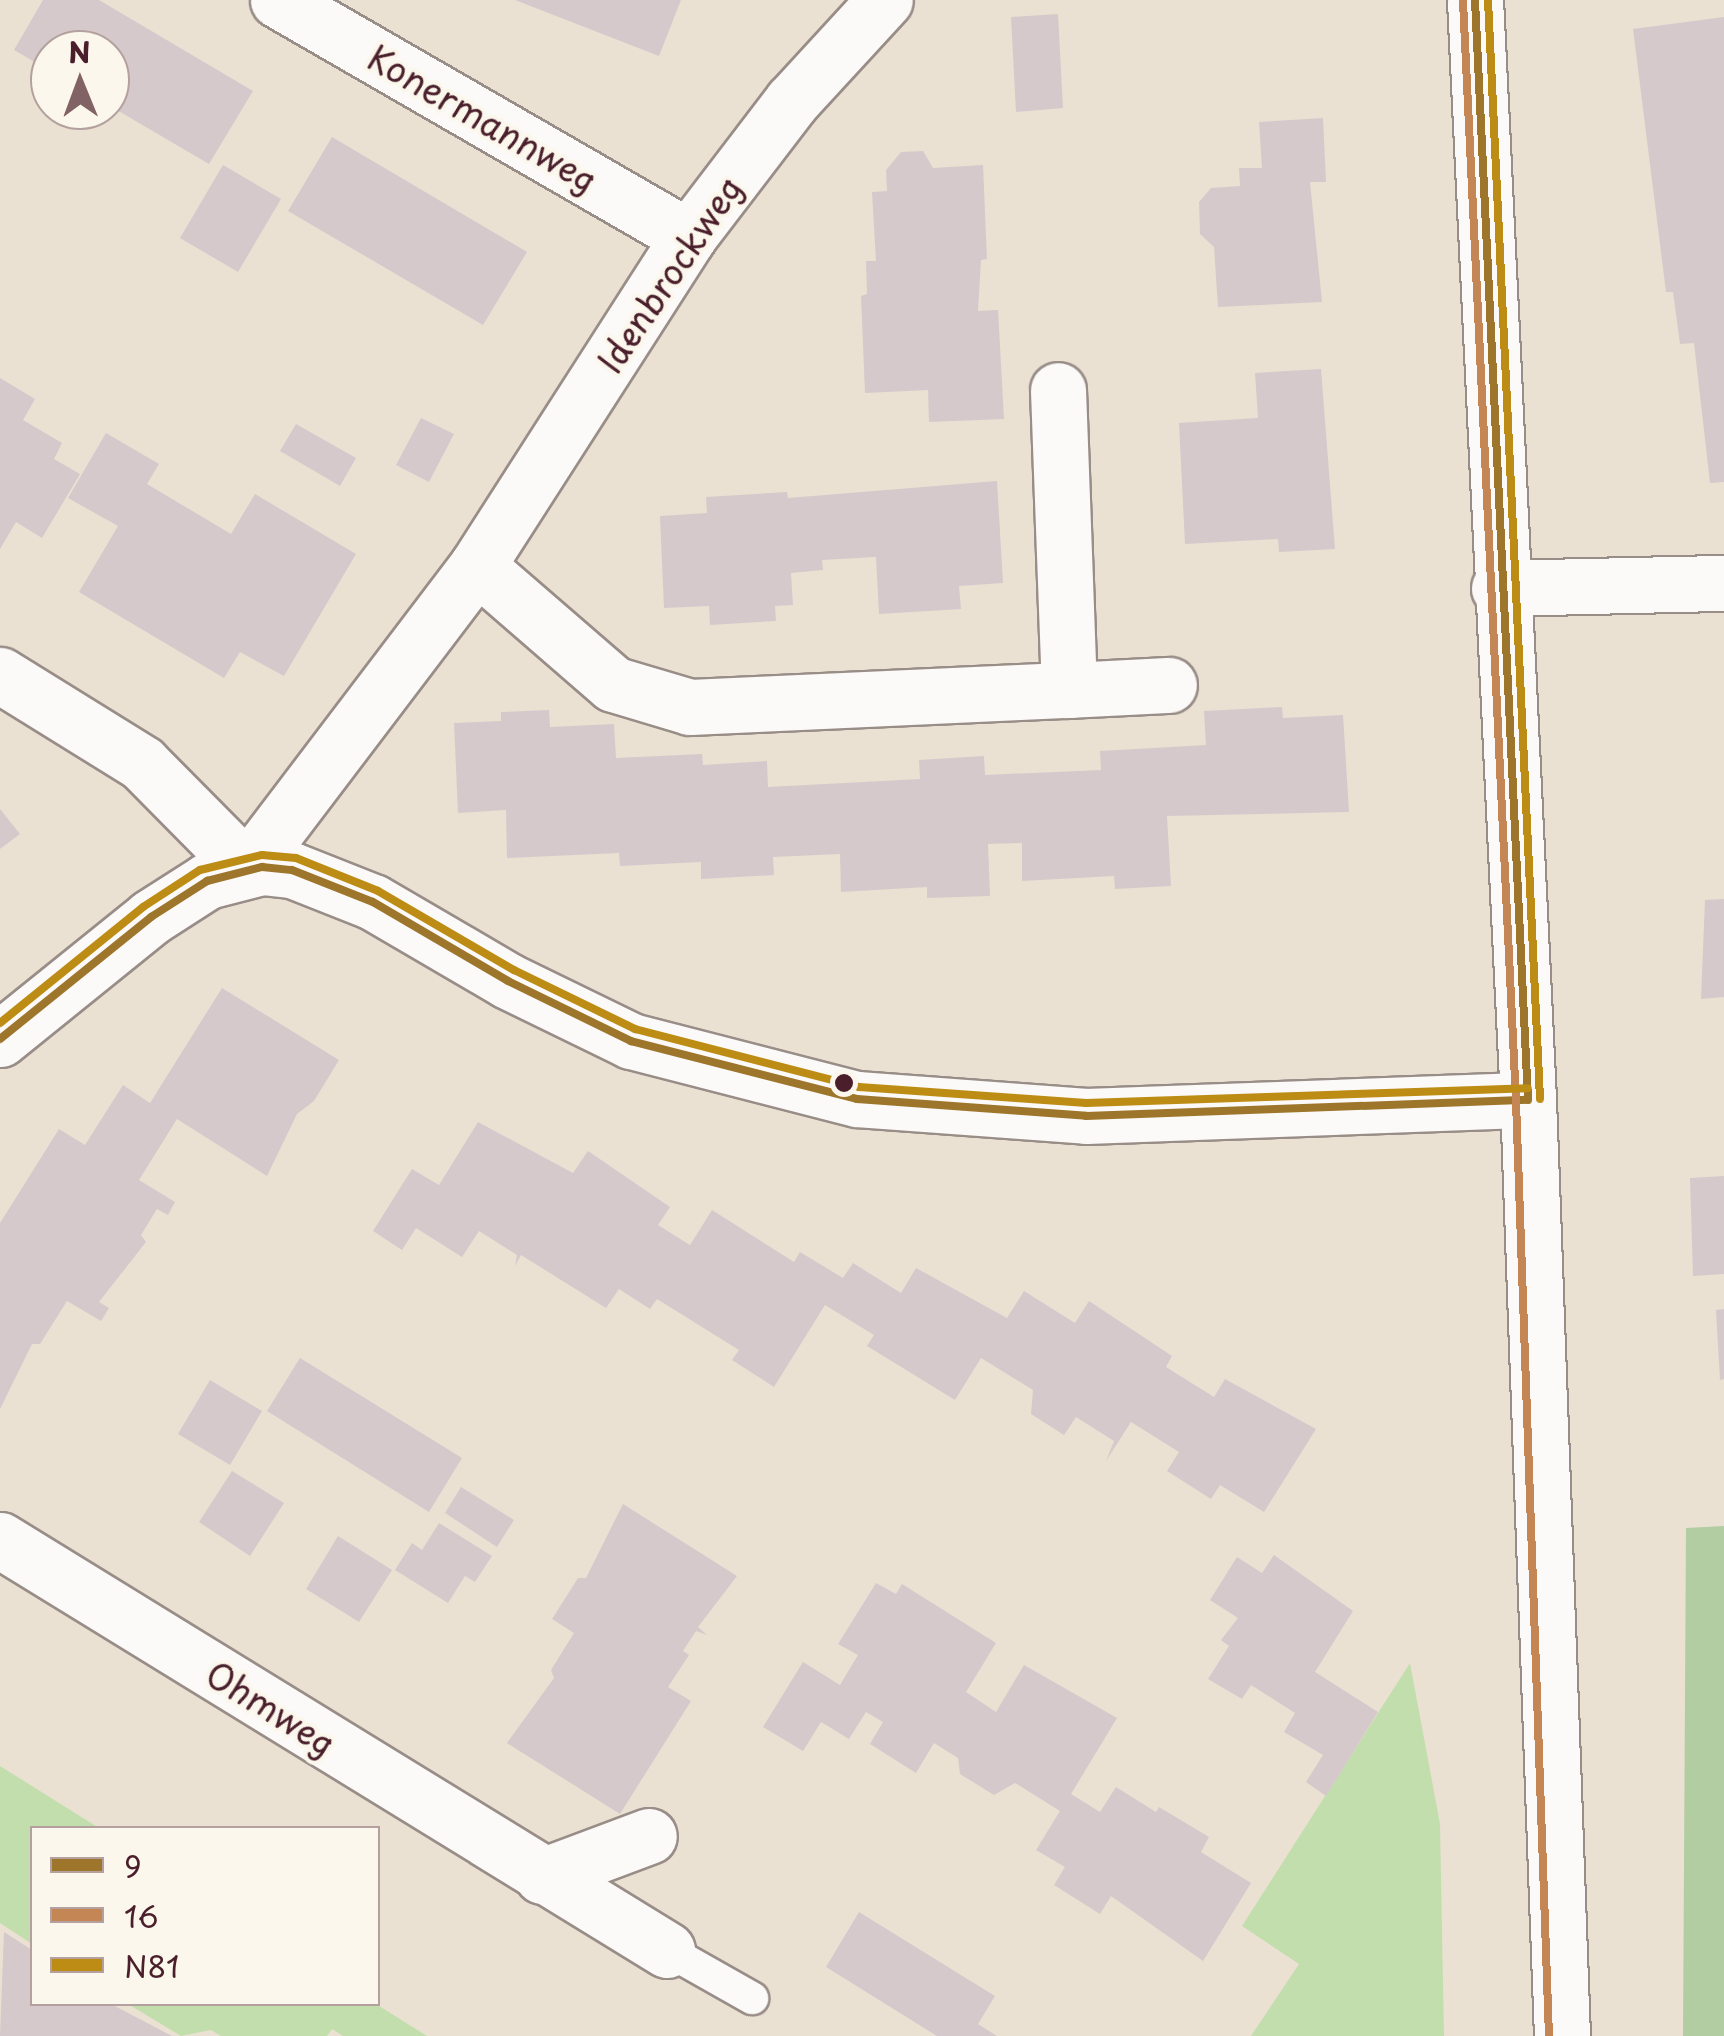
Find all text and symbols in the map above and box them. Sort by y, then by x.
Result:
north arrow [30,30,130,130]
text: N [68,30,91,73]
street label: Konermannweg [361,35,605,201]
street label: Idenbrockweg [588,168,750,380]
unlabelled marker [834,1073,854,1093]
street label: Ohmweg [199,1652,343,1764]
legend [30,1826,380,2006]
text: 9 [124,1843,142,1888]
text: 16 [124,1893,159,1938]
text: N81 [124,1943,179,1988]

